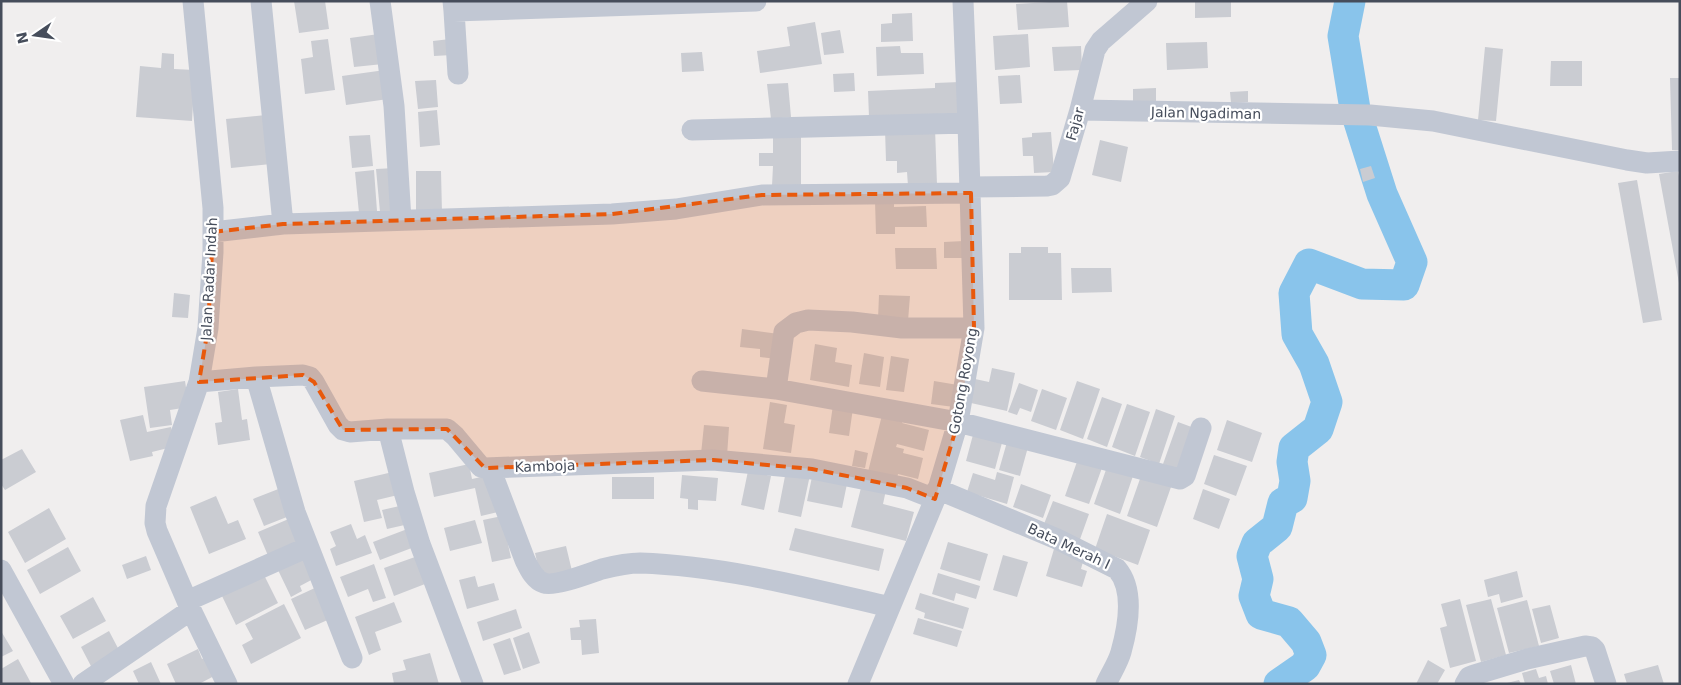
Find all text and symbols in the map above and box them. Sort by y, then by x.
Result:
north arrow [10,10,60,60]
text: N [13,30,31,45]
street label: Jalan Ngadiman [1150,104,1261,122]
street label: Fajar [1063,105,1087,142]
street label: Jalan Radar Indah [198,217,220,342]
street label: Gotong Royong [946,326,980,436]
street label: Kamboja [514,457,576,475]
street label: Bata Merah I [1025,520,1113,572]

